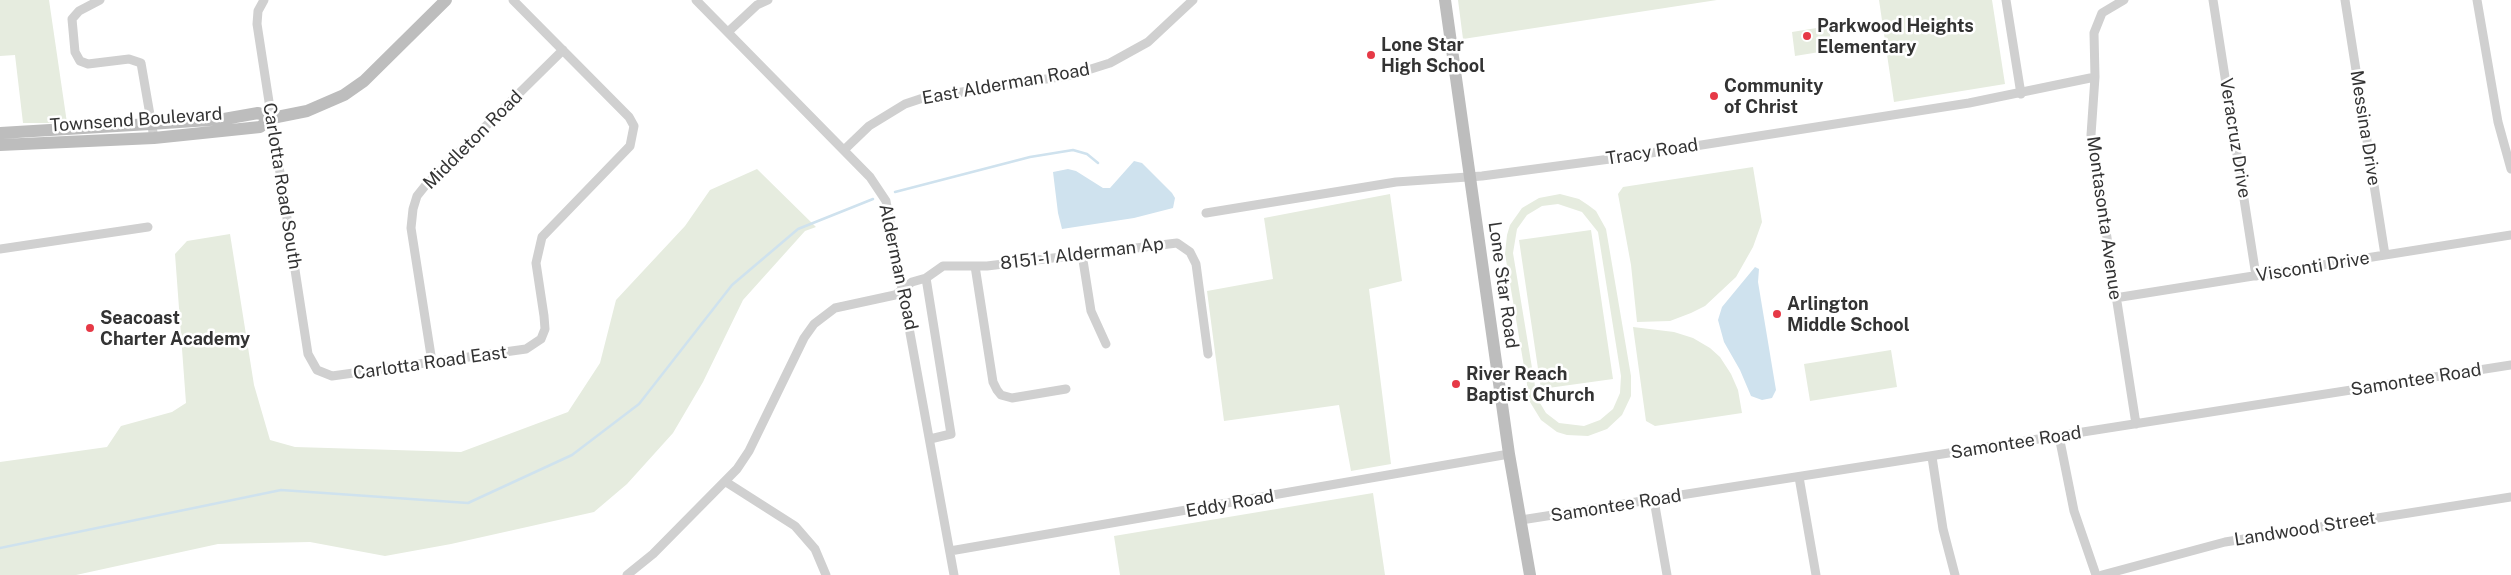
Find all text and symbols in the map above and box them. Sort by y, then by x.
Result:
place label: Parkwood Heights Elementary [1817,15,1974,58]
marker: Parkwood Heights Elementary [1801,30,1813,42]
place label: Lone Star High School [1381,34,1485,76]
marker: Lone Star High School [1365,49,1377,61]
street label: East Alderman Road [921,59,1091,109]
street label: Messina Drive [2345,69,2385,187]
place label: Community of Christ [1724,75,1823,118]
street label: Veracruz Drive [2215,76,2255,200]
street label: Middleton Road [419,86,527,194]
marker: Community of Christ [1708,90,1720,102]
street label: Carlotta Road South [258,101,306,271]
street label: Townsend Boulevard [49,103,223,137]
street label: Tracy Road [1604,134,1700,170]
street label: Montasonta Avenue [2082,135,2126,301]
street label: Alderman Road [874,202,922,332]
street label: Lone Star Road [1483,220,1523,350]
street label: 8151-1 Alderman Ap [999,233,1165,275]
street label: Visconti Drive [2255,247,2371,287]
place label: Arlington Middle School [1787,293,1910,336]
place label: Seacoast Charter Academy [100,307,250,350]
marker: Arlington Middle School [1771,308,1783,320]
marker: Seacoast Charter Academy [84,322,96,334]
street label: Carlotta Road East [352,342,508,384]
street label: Samontee Road [2349,359,2483,401]
place label: River Reach Baptist Church [1466,363,1595,406]
marker: River Reach Baptist Church [1450,378,1462,390]
street label: Samontee Road [1949,422,2083,464]
street label: Samontee Road [1549,485,1683,527]
street label: Eddy Road [1184,486,1276,522]
street label: Landwood Street [2233,507,2377,551]

